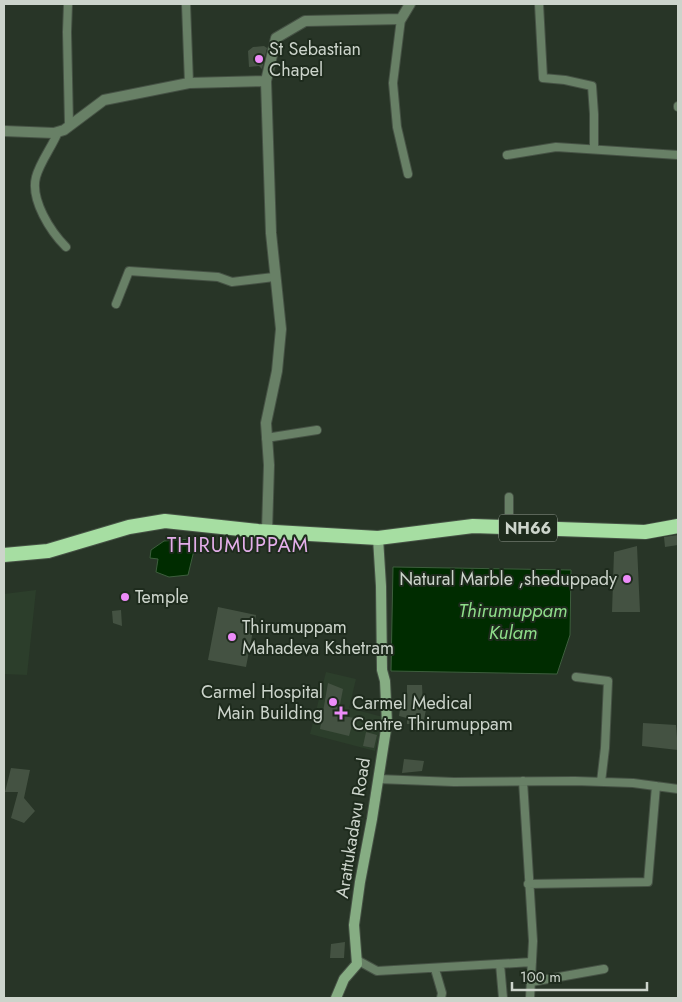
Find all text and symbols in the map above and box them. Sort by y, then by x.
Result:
place label: St Sebastian Chapel [269,36,361,83]
marker: St Sebastian Chapel [253,53,265,65]
road number: NH66 [499,514,557,542]
district label: THIRUMUPPAM [167,531,309,560]
place label: Natural Marble ,sheduppady [399,566,617,592]
marker: Natural Marble ,sheduppady [621,573,633,585]
place label: Temple [135,584,189,610]
marker: Temple [119,591,131,603]
water label: Thirumuppam Kulam [459,597,567,646]
place label: Thirumuppam Mahadeva Kshetram [242,614,394,661]
marker: Thirumuppam Mahadeva Kshetram [226,631,238,643]
place label: Carmel Hospital Main Building [201,679,323,726]
place label: Carmel Medical Centre Thirumuppam [352,690,513,737]
marker: Carmel Hospital Main Building [327,696,339,708]
marker: Carmel Medical Centre Thirumuppam [334,706,348,720]
street label: Arattukadavu Road [329,756,377,900]
scale bar [512,960,647,992]
text: 100 m [520,966,561,988]

